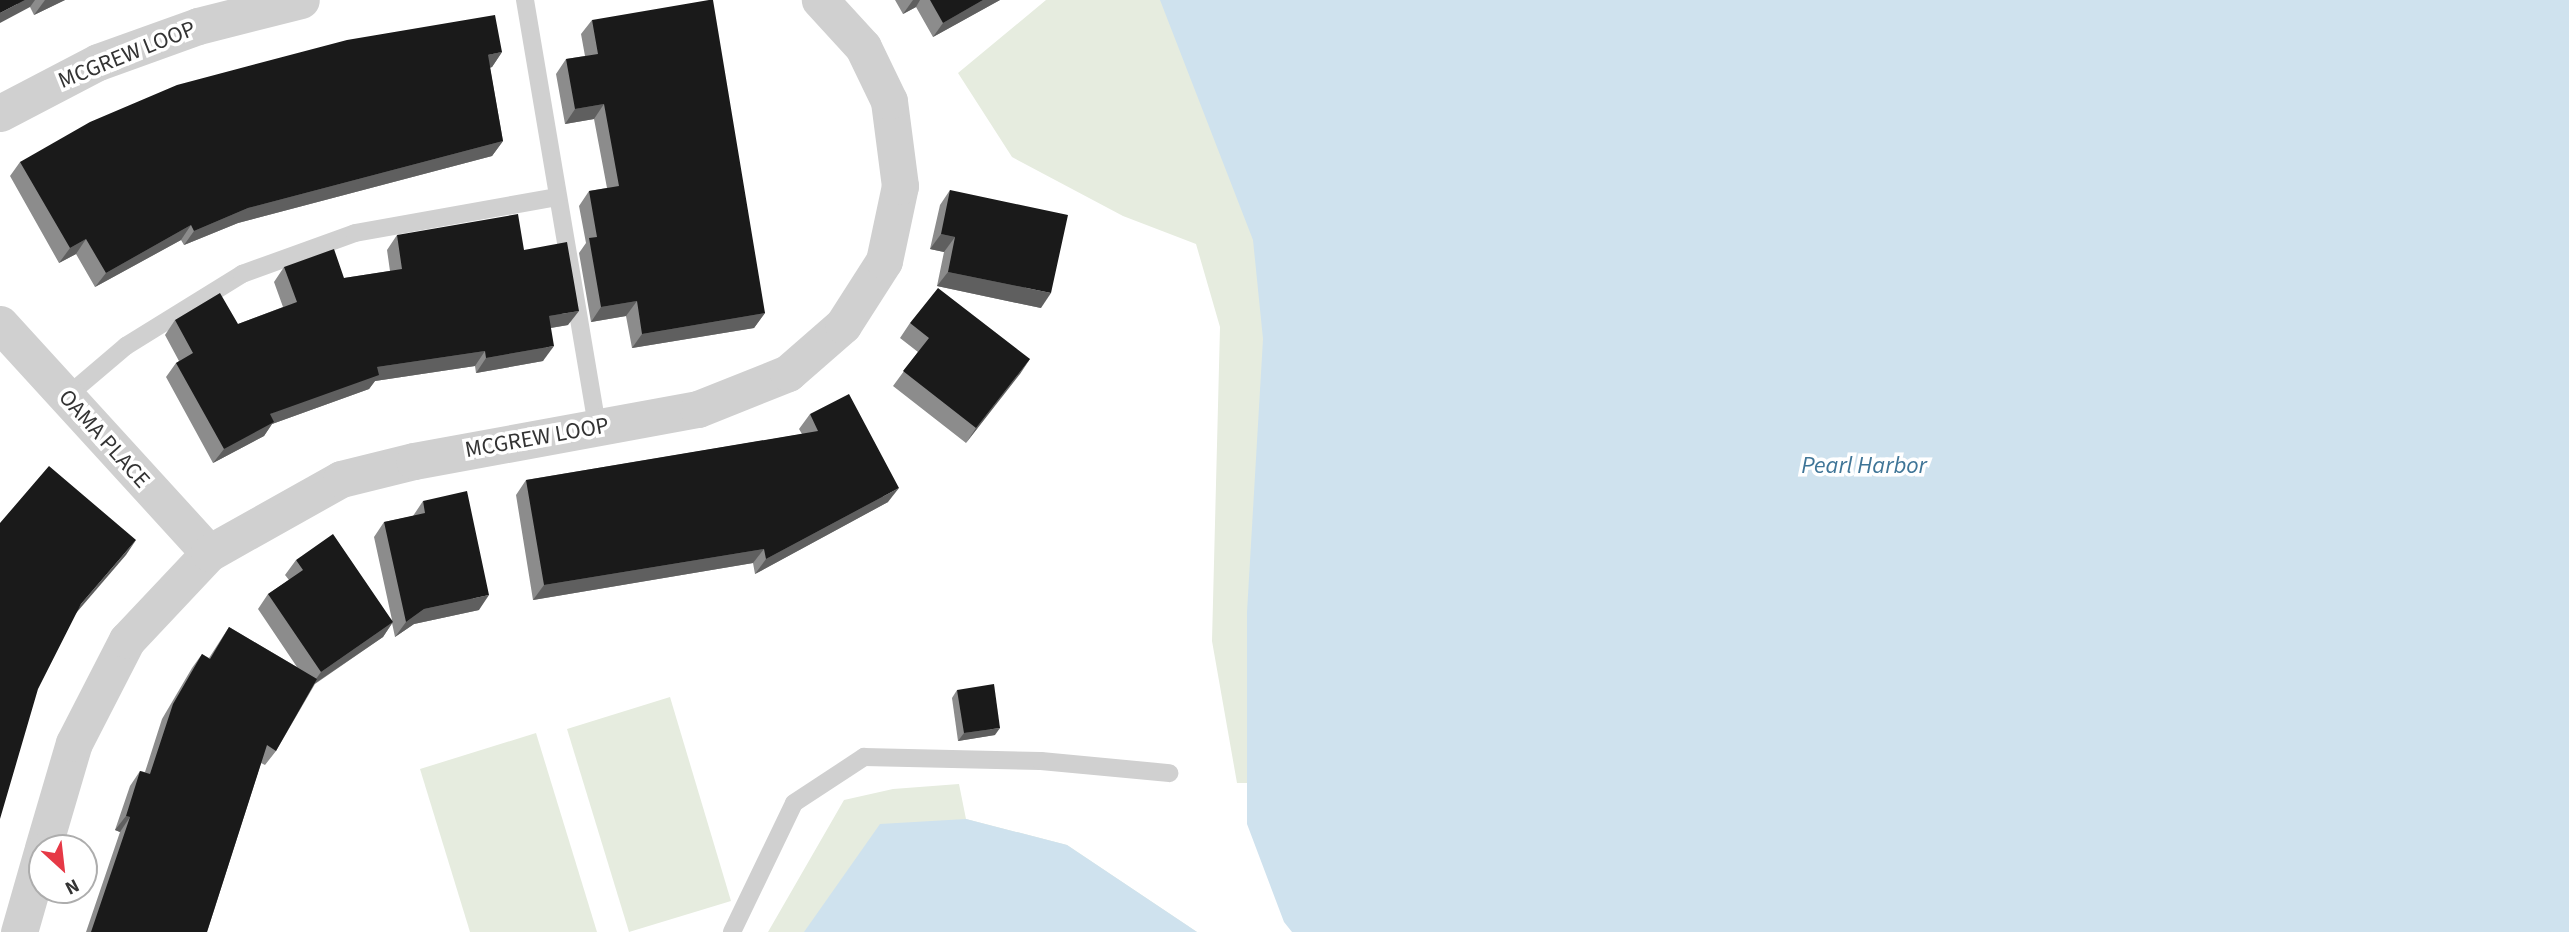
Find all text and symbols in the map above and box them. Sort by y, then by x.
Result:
street label: MCGREW LOOP [54,15,200,95]
street label: OAMA PLACE [53,384,155,494]
street label: MCGREW LOOP [463,412,611,464]
water label: Pearl Harbor [1801,452,1927,480]
north arrow [28,834,98,904]
text: N [60,871,84,901]

